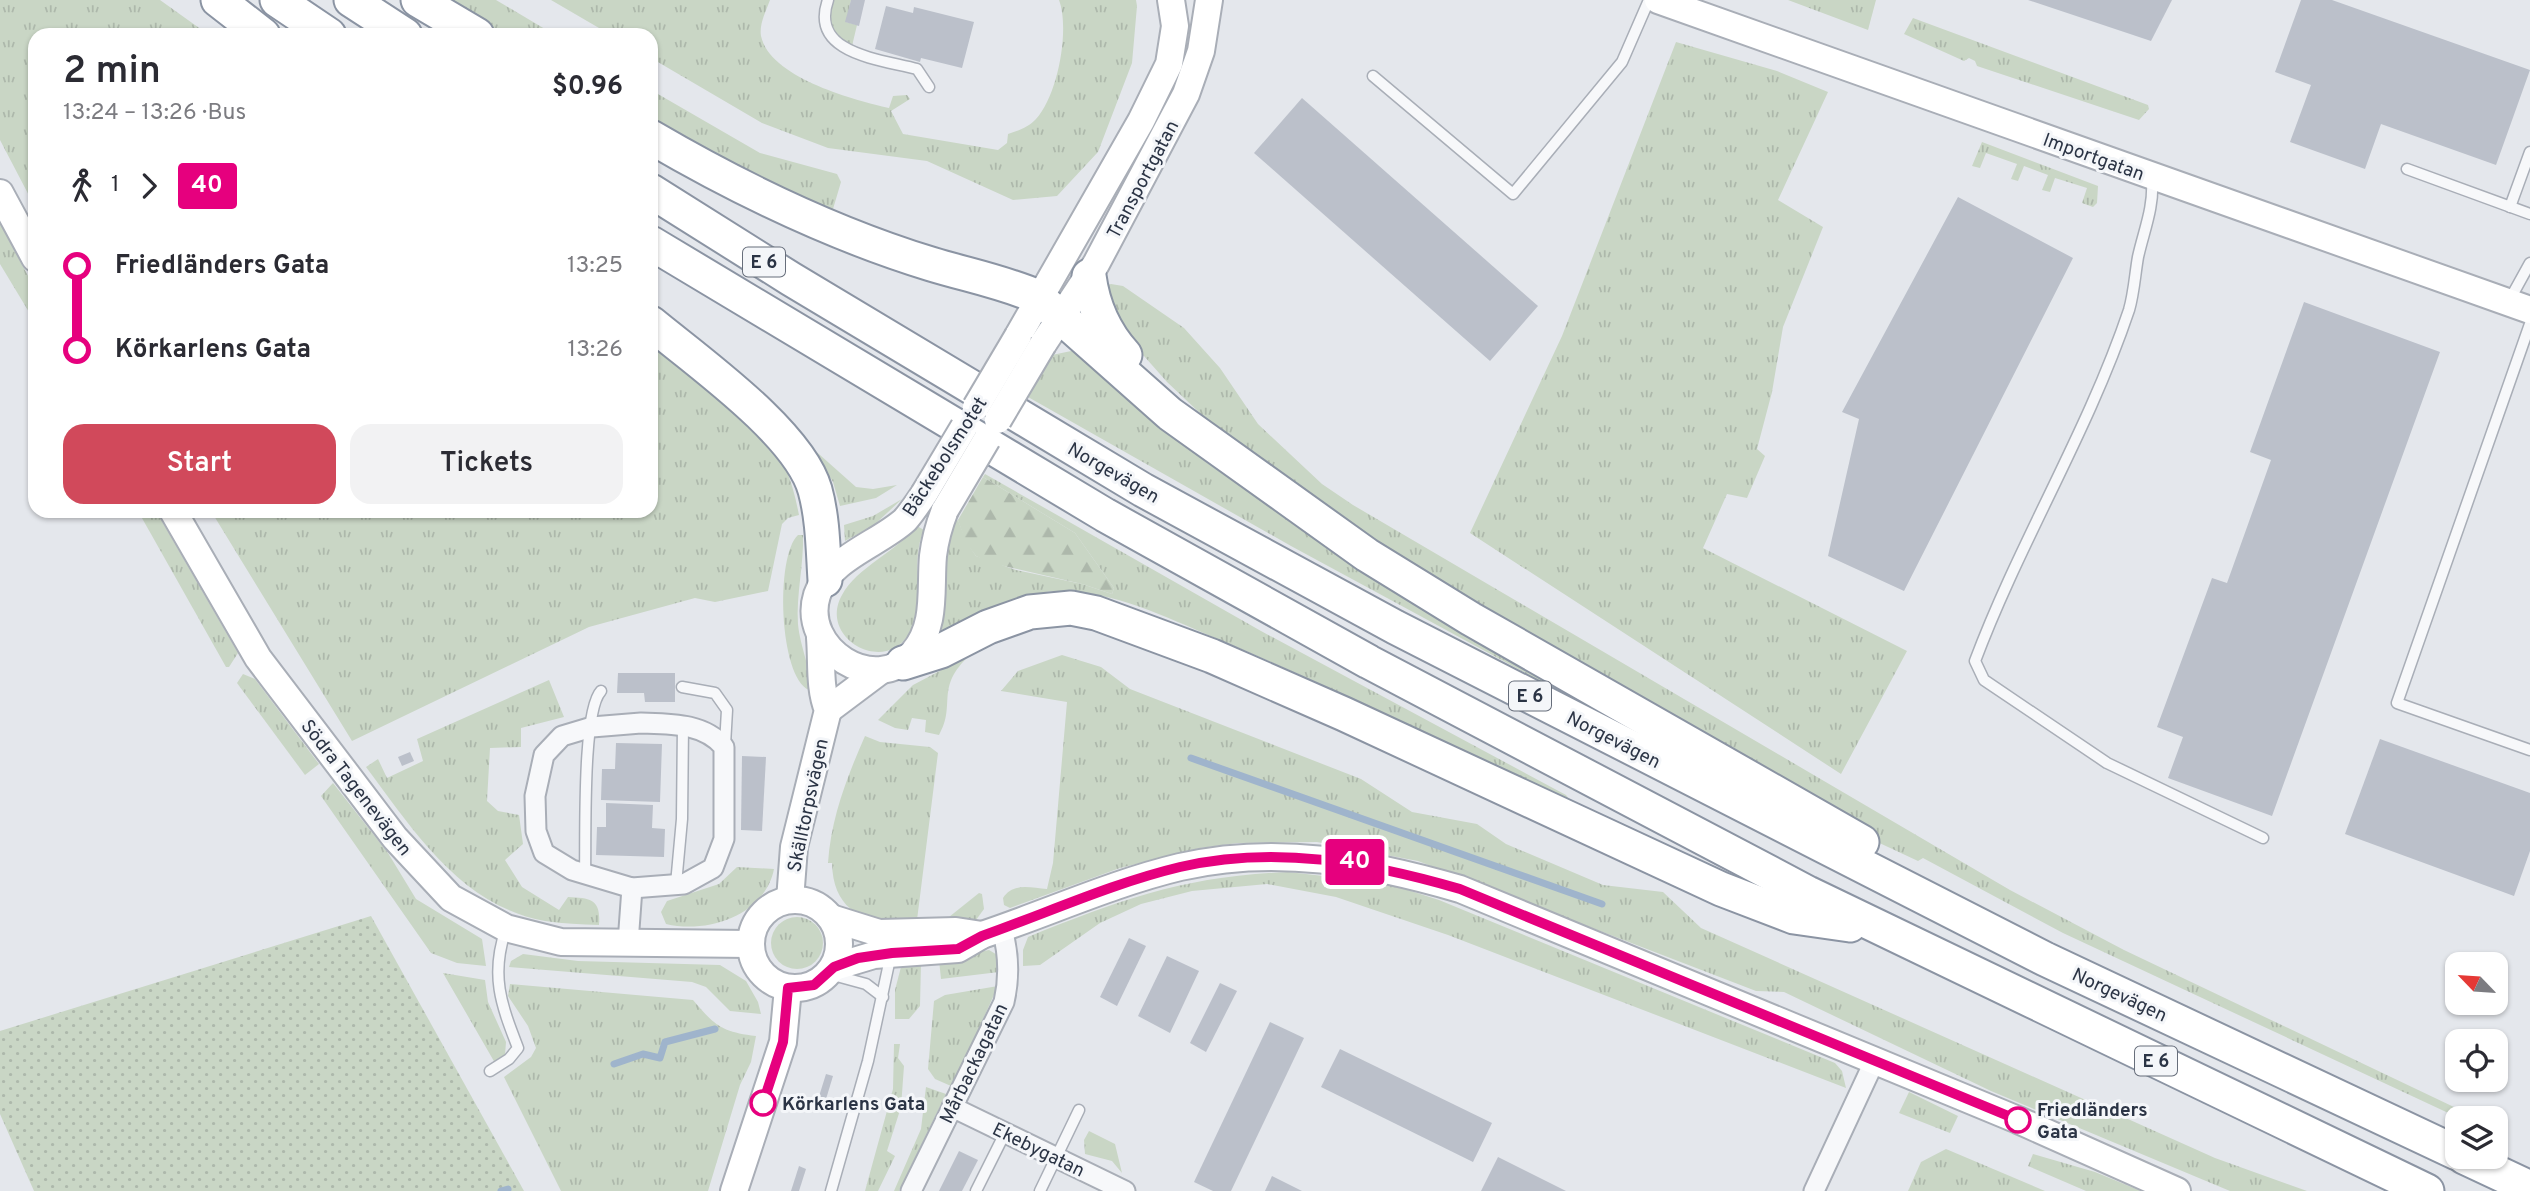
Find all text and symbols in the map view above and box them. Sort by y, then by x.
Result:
text: 2 min [63,48,161,97]
text: $0.96 [552,71,623,104]
text: 13:24 – 13:26 · Bus [63,99,246,128]
street label: Transportgatan [1102,116,1185,243]
street label: Importgatan [2039,128,2147,187]
icon: walk [63,167,101,205]
icon: forward [130,167,168,205]
text: 1 [111,171,120,200]
text: 40 [192,171,223,201]
road number: E 6 [743,248,785,276]
text: Friedländers Gata [115,250,329,283]
text: 13:25 [567,252,623,281]
text: Körkarlens Gata [115,334,311,367]
text: 13:26 [568,336,623,365]
street label: Bäckebolsmotet [898,393,993,522]
button: Start [63,424,336,504]
button: Tickets [350,424,623,504]
street label: Norgevägen [1063,438,1163,510]
road number: E 6 [1509,682,1551,710]
street label: Norgevägen [1562,707,1664,775]
street label: Södra Tagenevägen [295,715,416,861]
street label: Skälltorpsvägen [783,736,835,874]
line badge: 40 [1324,839,1386,885]
text: 40 [1339,847,1371,877]
north arrow [2445,952,2508,1015]
map controls [2445,952,2508,1169]
street label: Norgevägen [2068,963,2171,1028]
street label: Mårbackagatan [935,1000,1014,1128]
button: locate [2445,1029,2508,1092]
road number: E 6 [2135,1046,2177,1076]
marker: Körkarlens Gata [750,1090,776,1116]
place label: Körkarlens Gata [782,1093,925,1117]
place label: Friedländers Gata [2037,1099,2148,1145]
button: layers [2445,1106,2508,1169]
marker: Friedländers Gata [2005,1107,2031,1133]
street label: Ekebygatan [988,1118,1088,1184]

